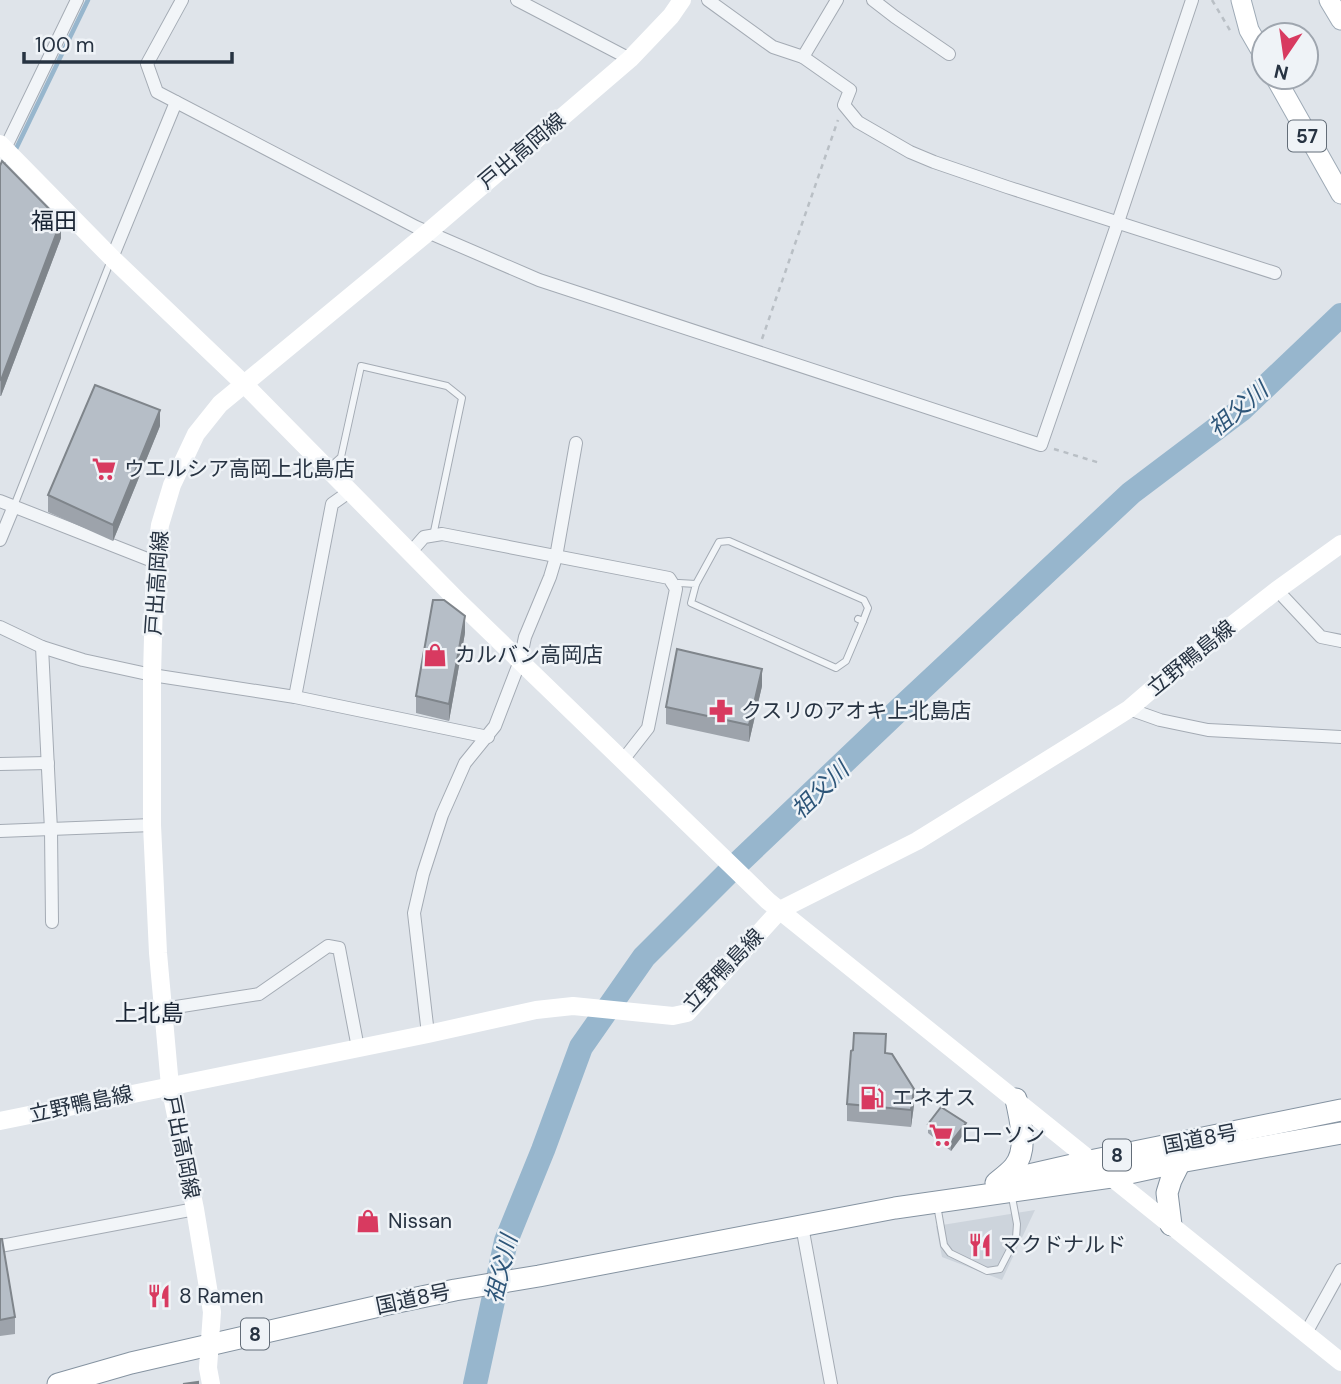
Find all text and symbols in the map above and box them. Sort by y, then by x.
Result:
scale bar [24,21,233,65]
north arrow [1250,21,1320,91]
text: 100 m [35,31,95,59]
text: N [1272,58,1291,86]
street label: 戸出高岡線 [473,107,571,195]
road number: 57 [1288,120,1326,152]
district label: 福田 [31,206,77,236]
water label: 祖父川 [1202,373,1276,443]
supermarket icon: ウエルシア高岡上北島店 [90,455,118,483]
place label: ウエルシア高岡上北島店 [124,455,355,483]
street label: 戸出高岡線 [139,530,175,636]
street label: 立野鴨島線 [1141,614,1241,702]
shop icon: カルバン高岡店 [421,641,449,669]
place label: カルバン高岡店 [455,641,603,669]
pharmacy icon: クスリのアオキ上北島店 [707,697,735,725]
place label: クスリのアオキ上北島店 [741,697,971,725]
water label: 祖父川 [785,753,857,825]
street label: 立野鴨島線 [676,923,770,1017]
district label: 上北島 [115,998,184,1028]
street label: 立野鴨島線 [27,1079,135,1129]
fuel station icon: エネオス [858,1084,886,1112]
place label: エネオス [892,1084,976,1112]
street label: 戸出高岡線 [158,1093,206,1201]
street label: 国道8号 [1160,1118,1240,1160]
supermarket icon: ローソン [927,1121,955,1149]
place label: ローソン [961,1121,1045,1149]
road number: 8 [1103,1140,1131,1170]
shop icon: Nissan [354,1207,382,1235]
place label: Nissan [388,1207,452,1235]
water label: 祖父川 [478,1229,525,1306]
restaurant icon: マクドナルド [966,1231,994,1259]
place label: マクドナルド [1000,1231,1126,1259]
street label: 国道8号 [373,1277,453,1321]
restaurant icon: 8 Ramen [145,1282,173,1310]
place label: 8 Ramen [179,1282,264,1310]
road number: 8 [241,1318,269,1350]

